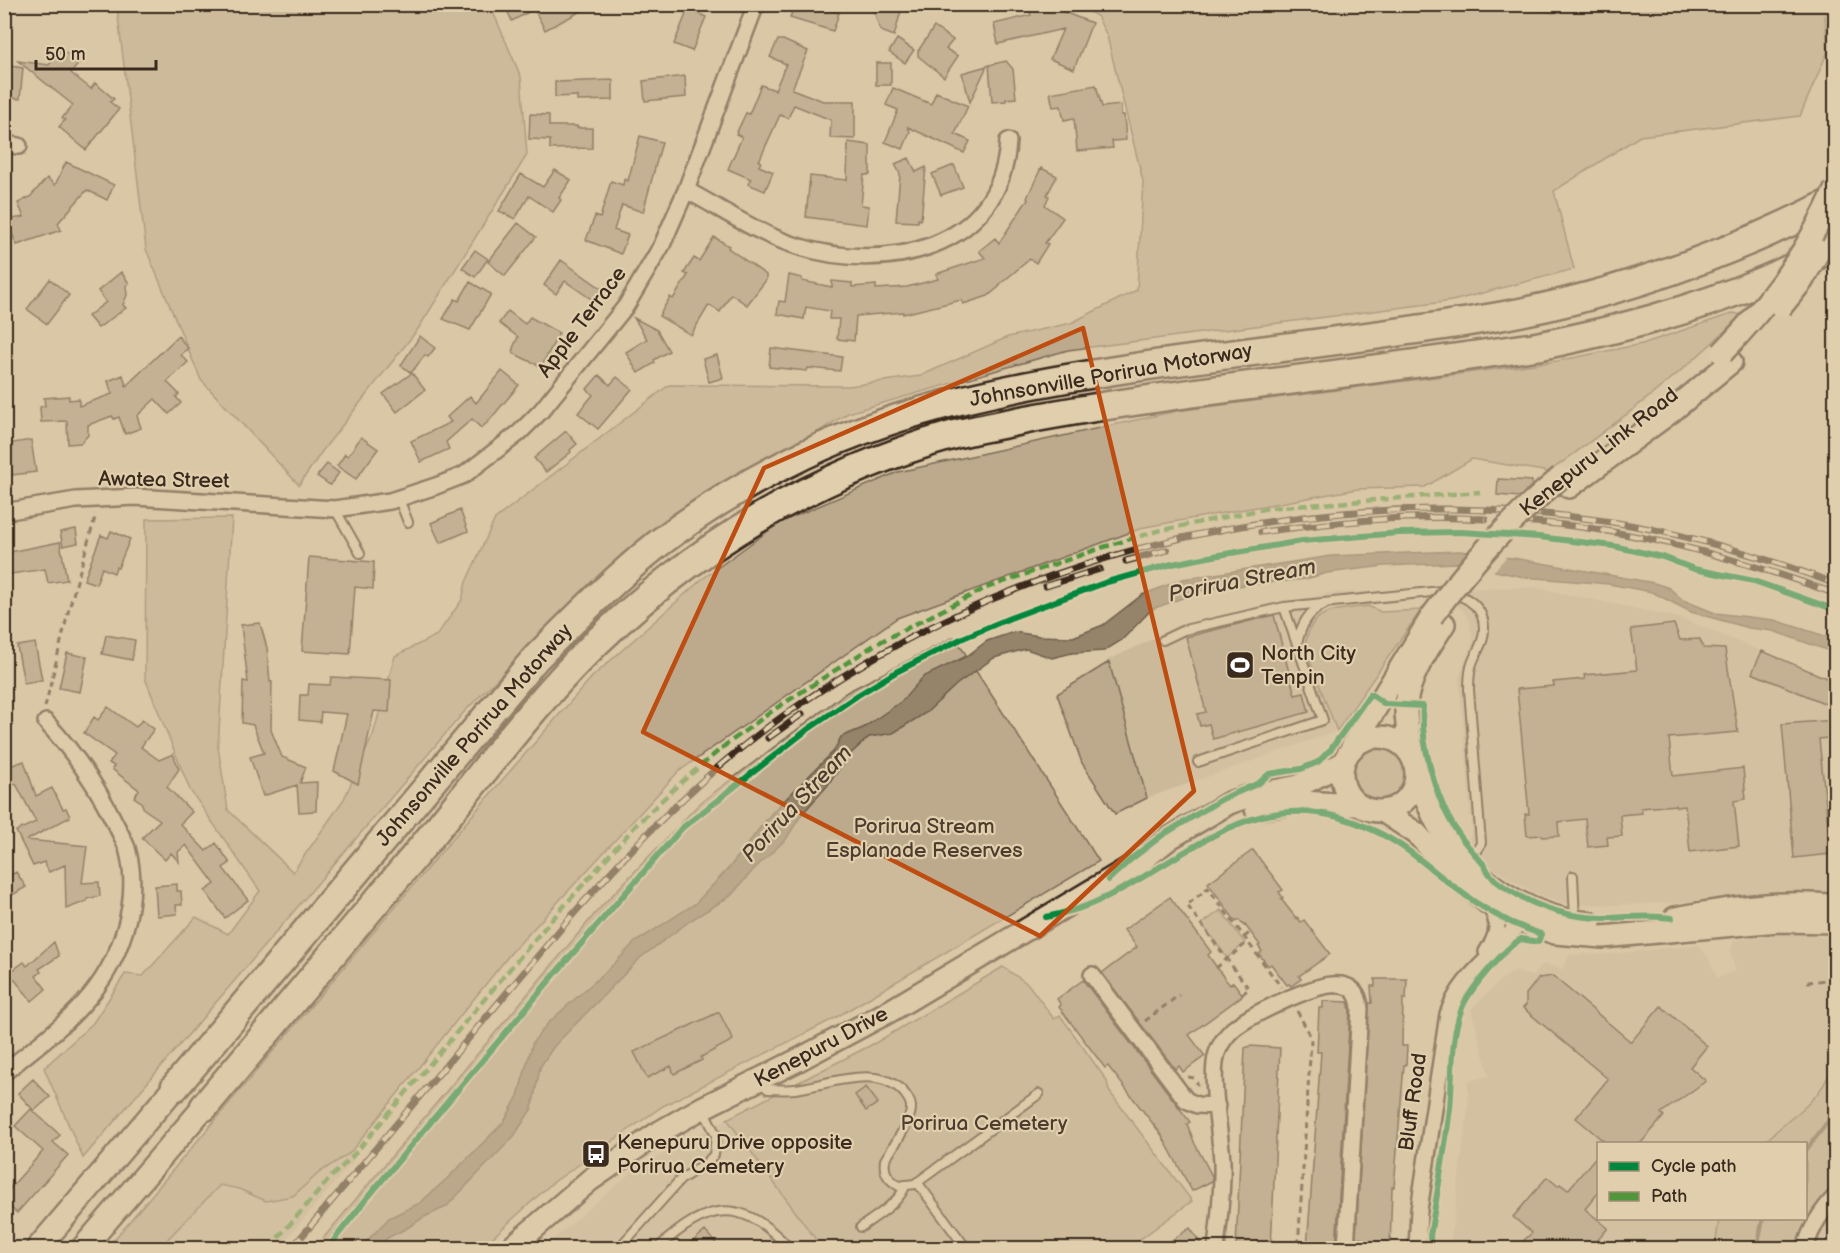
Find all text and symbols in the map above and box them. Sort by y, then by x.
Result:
scale bar [36,33,156,71]
text: 50 m [45,44,86,65]
street label: Apple Terrace [532,262,632,382]
street label: Johnsonville Porirua Motorway [968,338,1255,412]
street label: Kenepuru Link Road [1515,382,1683,522]
street label: Awatea Street [98,466,230,494]
water label: Porirua Stream [1166,553,1318,609]
street label: Johnsonville Porirua Motorway [371,618,578,851]
place label: North City Tenpin [1261,641,1357,690]
sports icon: North City Tenpin [1224,649,1256,681]
water label: Porirua Stream [736,740,858,868]
park label: Porirua Stream Esplanade Reserves [825,814,1023,863]
street label: Kenepuru Drive [750,1001,892,1093]
street label: Bluff Road [1394,1051,1432,1153]
park label: Porirua Cemetery [900,1111,1068,1136]
place label: Kenepuru Drive opposite Porirua Cemetery [617,1130,853,1179]
bus stop icon: Kenepuru Drive opposite Porirua Cemetery [580,1138,612,1170]
legend [1597,1142,1807,1220]
text: Cycle path [1651,1156,1737,1177]
text: Path [1651,1186,1687,1207]

